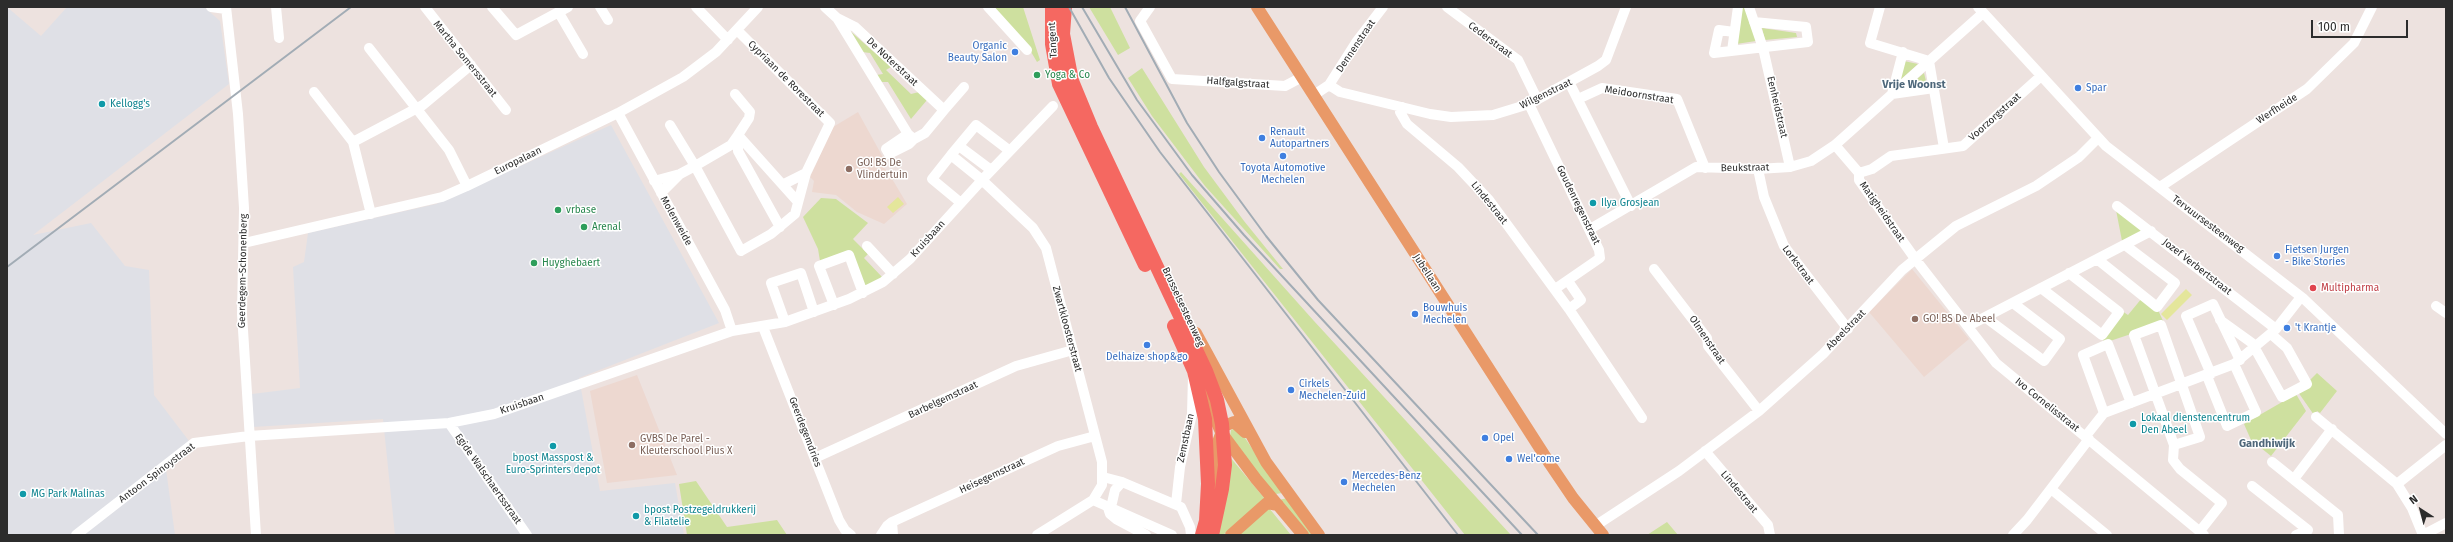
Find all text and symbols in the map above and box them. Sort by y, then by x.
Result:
scale bar [2313,12,2410,38]
street label: Dennenstraat [1334,17,1378,75]
street label: Martha Somersstraat [431,19,499,99]
street label: Cederstraat [1466,19,1514,61]
text: 100 m [2318,20,2350,34]
street label: Tangent [1046,22,1060,58]
street label: De Noterstraat [864,35,920,89]
street label: Cypriaan de Rorestraat [745,38,827,120]
place label: Organic Beauty Salon [948,40,1007,64]
marker: Organic Beauty Salon [1010,47,1020,57]
place label: Yoga & Co [1045,69,1090,81]
marker: Yoga & Co [1032,70,1042,80]
street label: Halfgalgstraat [1206,75,1270,91]
street label: Eenheidstraat [1764,75,1790,139]
street label: Wilgenstraat [1518,76,1574,112]
district label: Vrije Woonst [1882,78,1946,92]
place label: Spar [2086,82,2107,94]
marker: Spar [2073,83,2083,93]
street label: Meidoornstraat [1604,84,1674,106]
street label: Voorzorgstraat [1966,90,2024,144]
street label: Werfheide [2254,91,2300,127]
place label: Kellogg's [110,98,150,110]
marker: Kellogg's [97,99,107,109]
place label: Renault Autopartners [1270,126,1329,150]
marker: Renault Autopartners [1257,133,1267,143]
street label: Europalaan [492,144,544,178]
marker: Toyota Automotive Mechelen [1278,151,1288,161]
place label: GO! BS De Vlindertuin [857,157,908,180]
place label: Toyota Automotive Mechelen [1241,162,1325,186]
street label: Beukstraat [1721,162,1769,174]
street label: Goudenregenstraat [1554,163,1602,247]
marker: GO! BS De Vlindertuin [844,164,854,174]
street label: Lindestraat [1468,179,1510,227]
street label: Matigheidstraat [1857,179,1907,245]
street label: Tervuursesteenweg [2170,193,2246,255]
street label: Molenweide [657,194,695,248]
place label: Ilya Grosjean [1601,197,1659,209]
marker: Ilya Grosjean [1588,198,1598,208]
place label: vrbase [566,204,596,216]
marker: vrbase [553,205,563,215]
street label: Geerdegem-Schonenberg [236,214,250,328]
street label: Kruisbaan [908,218,948,260]
place label: Arenal [592,221,621,233]
marker: Arenal [579,222,589,232]
street label: Jozef Verbertstraat [2160,236,2234,298]
street label: Lorkstraat [1779,243,1817,287]
place label: Fietsen Jurgen - Bike Stories [2285,244,2349,268]
marker: Fietsen Jurgen - Bike Stories [2272,251,2282,261]
street label: Jubellaan [1410,252,1444,294]
place label: Huyghebaert [542,257,600,269]
marker: Huyghebaert [529,258,539,268]
street label: Brusselsesteenweg [1159,265,1207,349]
place label: Multipharma [2321,282,2379,294]
marker: Multipharma [2308,283,2318,293]
street label: Zwartkloosterstraat [1050,285,1084,373]
place label: Bouwhuis Mechelen [1423,302,1467,326]
street label: Abeelstraat [1824,307,1868,353]
marker: Bouwhuis Mechelen [1410,309,1420,319]
street label: Olmenstraat [1686,313,1728,367]
place label: GO! BS De Abeel [1923,313,1995,325]
marker: GO! BS De Abeel [1910,314,1920,324]
place label: 't Krantje [2295,322,2336,334]
marker: 't Krantje [2282,323,2292,333]
marker: Delhaize shop&go [1142,340,1152,350]
place label: Delhaize shop&go [1106,351,1188,363]
street label: Ivo Cornelisstraat [2012,375,2082,435]
place label: Cirkels Mechelen-Zuid [1299,378,1366,402]
street label: Barbelgemstraat [906,379,980,421]
marker: Cirkels Mechelen-Zuid [1286,385,1296,395]
street label: Kruisbaan [498,391,546,417]
street label: Geerdegemdries [786,395,824,469]
street label: Zemstbaan [1175,412,1197,464]
place label: Lokaal dienstencentrum Den Abeel [2141,412,2250,436]
marker: Lokaal dienstencentrum Den Abeel [2128,419,2138,429]
street label: Egide Walschaertsstraat [452,431,524,527]
place label: Opel [1493,432,1514,444]
place label: GVBS De Parel - Kleuterschool Pius X [640,433,732,456]
marker: Opel [1480,433,1490,443]
district label: Gandhiwijk [2239,437,2295,451]
street label: Antoon Spinoystraat [117,440,197,506]
marker: GVBS De Parel - Kleuterschool Pius X [627,440,637,450]
marker: bpost Masspost & Euro-Sprinters depot [548,441,558,451]
place label: bpost Masspost & Euro-Sprinters depot [506,452,600,476]
place label: Wel'come [1517,453,1560,465]
marker: Wel'come [1504,454,1514,464]
street label: Heisegemstraat [958,456,1026,496]
street label: Lindestraat [1718,468,1760,516]
place label: Mercedes-Benz Mechelen [1352,470,1421,494]
marker: Mercedes-Benz Mechelen [1339,477,1349,487]
place label: MG Park Malinas [31,488,105,500]
marker: MG Park Malinas [18,489,28,499]
north arrow [2401,490,2441,530]
text: N [2407,492,2420,507]
place label: bpost Postzegeldrukkerij & Filatelie [644,504,756,528]
marker: bpost Postzegeldrukkerij & Filatelie [631,511,641,521]

